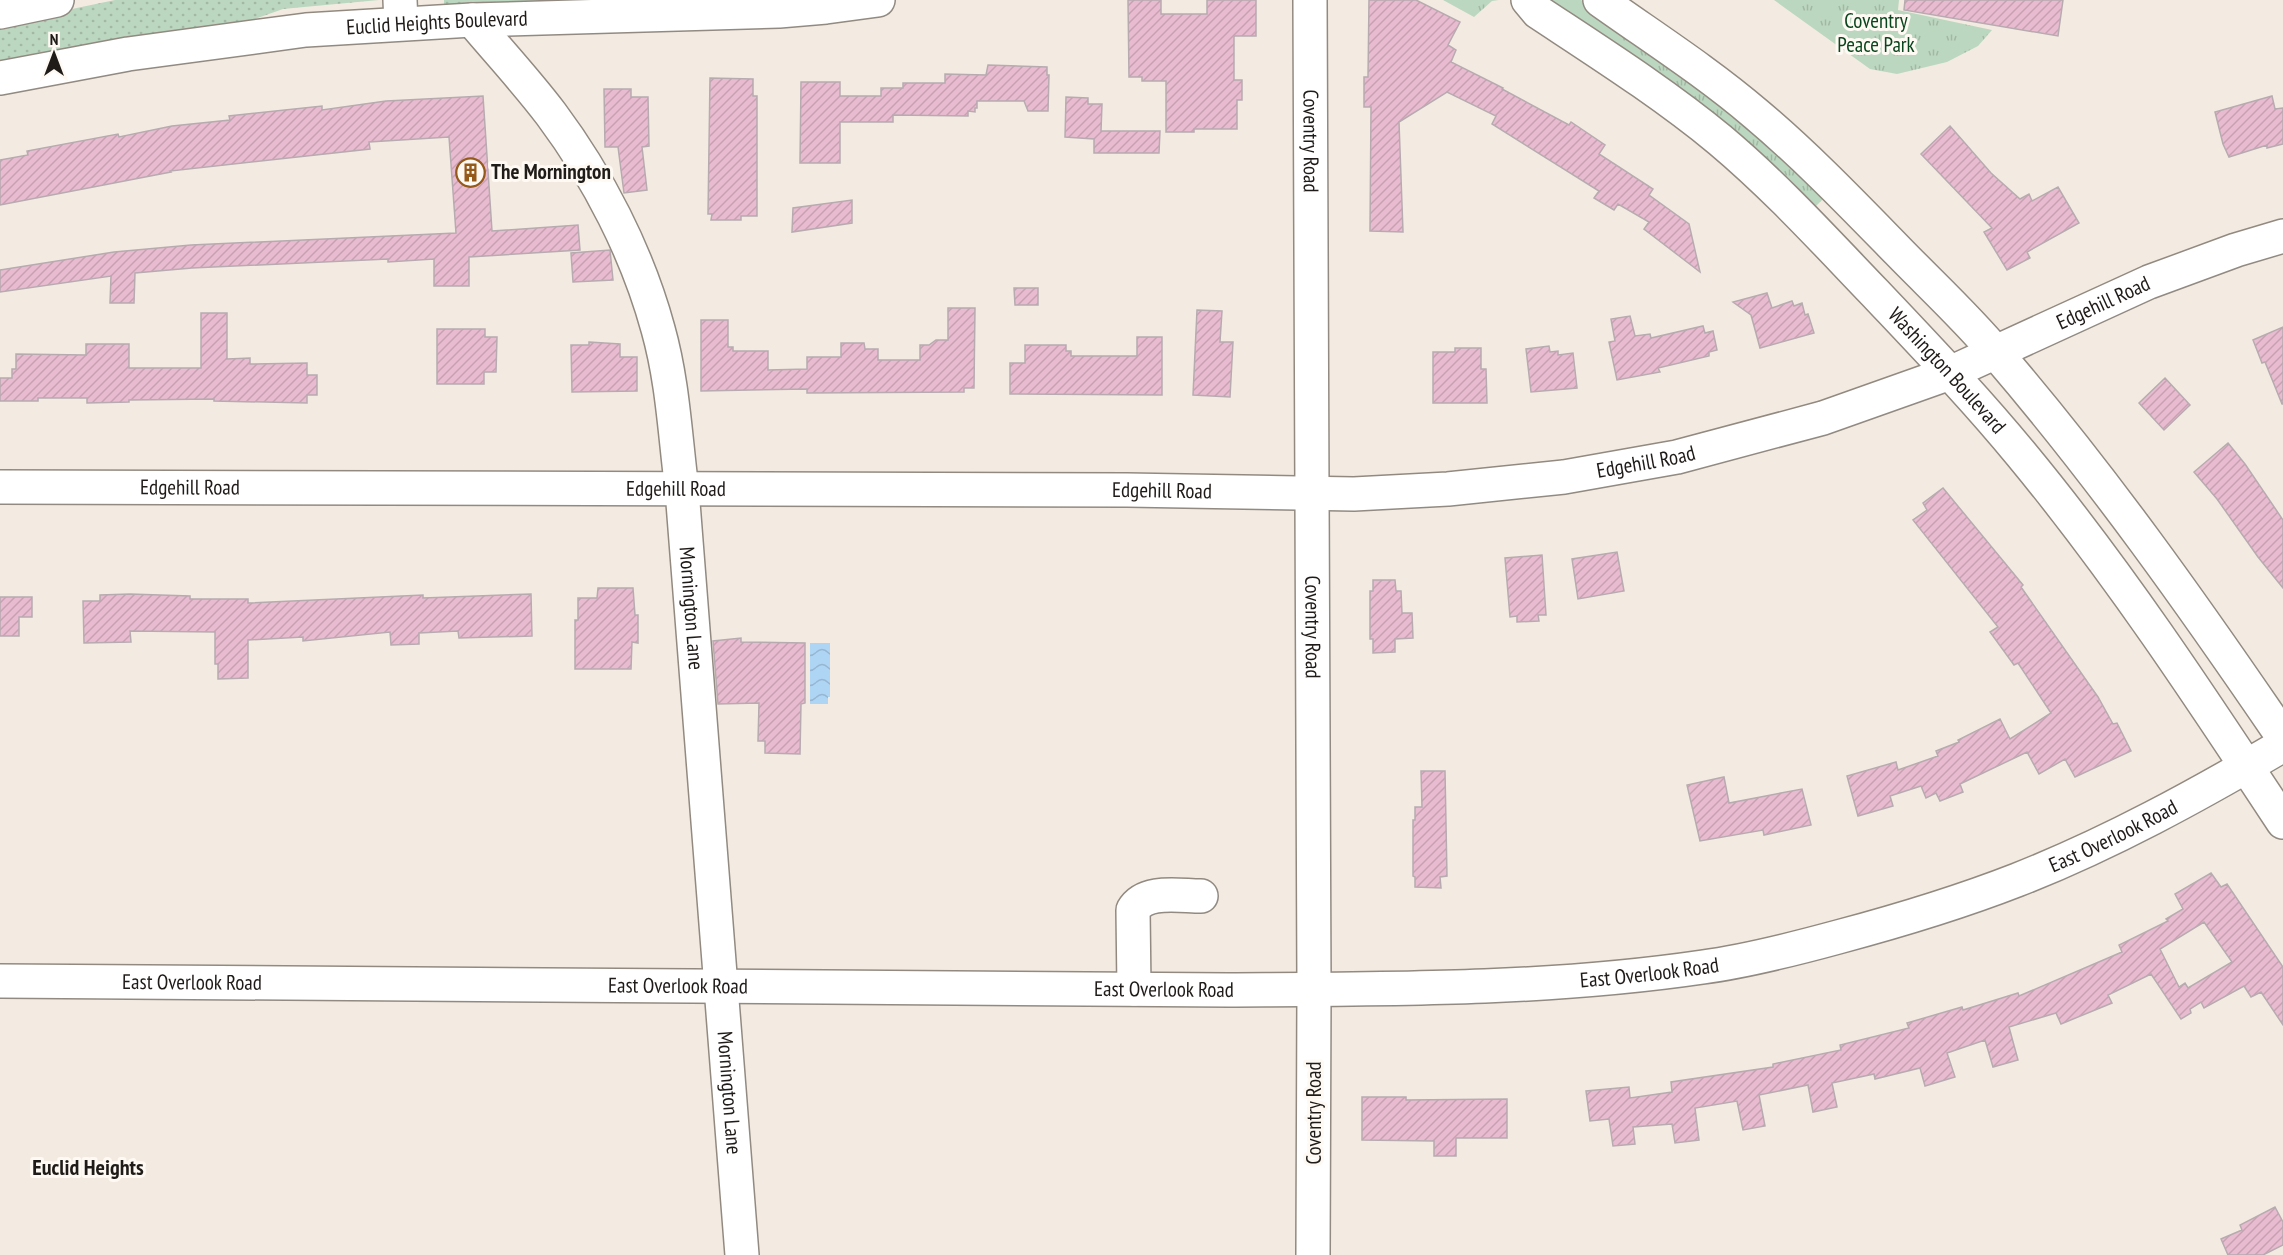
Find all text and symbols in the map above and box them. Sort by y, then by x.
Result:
street label: Euclid Heights Boulevard [345,4,528,41]
park label: Coventry Peace Park [1837,7,1915,58]
north arrow [24,24,84,84]
text: N [50,29,58,49]
street label: Coventry Road [1297,89,1325,193]
building icon: The Mornington [454,156,486,188]
place label: The Mornington [491,158,611,185]
street label: Edgehill Road [2052,269,2154,335]
street label: Washington Boulevard [1883,301,2012,439]
street label: Edgehill Road [1594,439,1698,484]
street label: Edgehill Road [140,473,240,501]
street label: Edgehill Road [626,475,726,502]
street label: Edgehill Road [1112,476,1212,504]
street label: Mornington Lane [673,546,710,671]
street label: Coventry Road [1299,575,1327,679]
street label: East Overlook Road [2045,793,2182,878]
street label: East Overlook Road [1579,951,1721,994]
street label: East Overlook Road [122,968,262,996]
street label: East Overlook Road [608,971,748,999]
street label: East Overlook Road [1094,975,1234,1003]
street label: Mornington Lane [711,1030,748,1155]
street label: Coventry Road [1300,1061,1327,1165]
district label: Euclid Heights [32,1153,144,1181]

